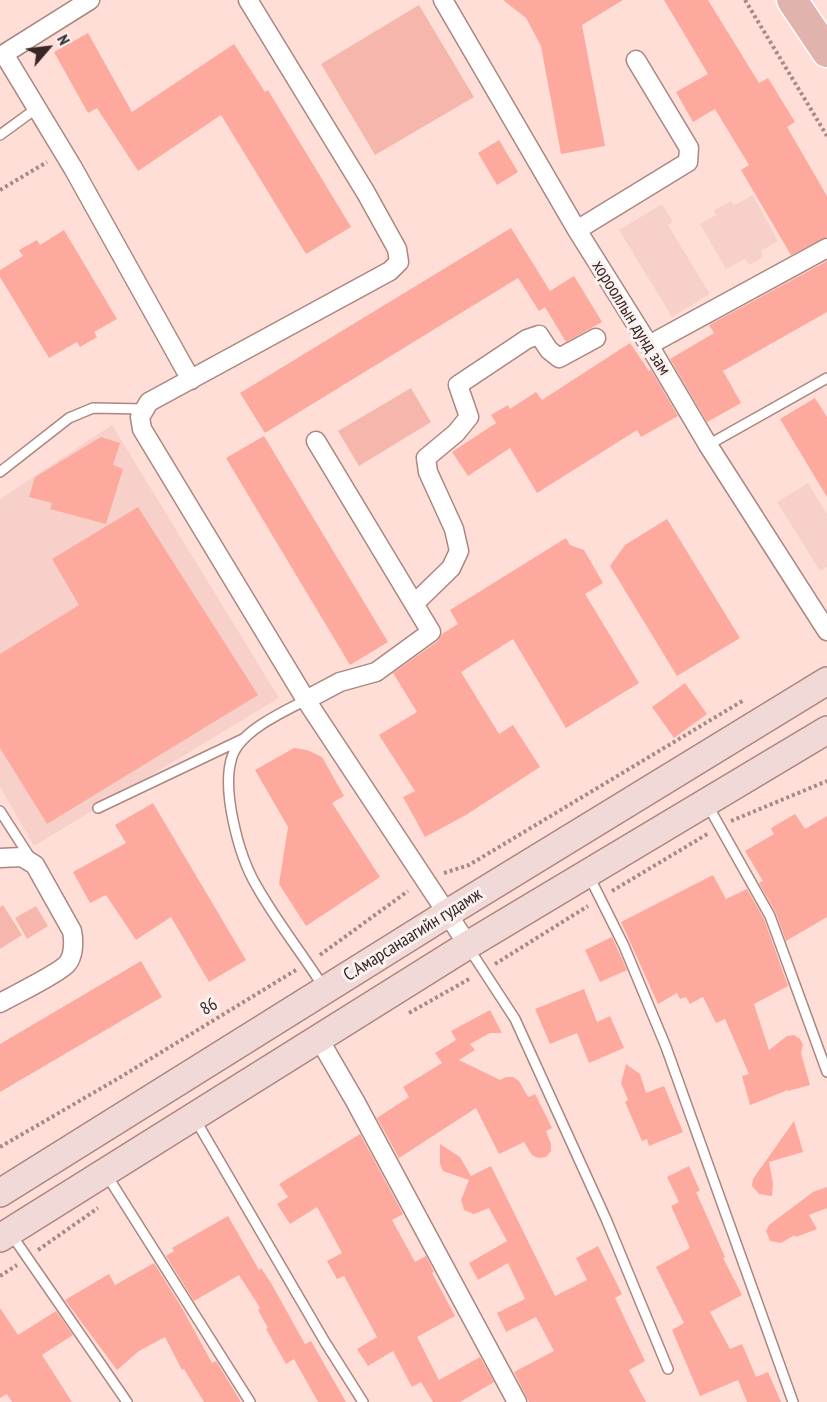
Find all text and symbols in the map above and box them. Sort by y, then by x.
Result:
north arrow [18,18,78,78]
text: N [53,31,75,48]
street label: хорооллын дунд зам [587,257,675,379]
street label: С.Амарсанаагийн гудамж [340,884,486,986]
street label: 86 [196,994,222,1020]

